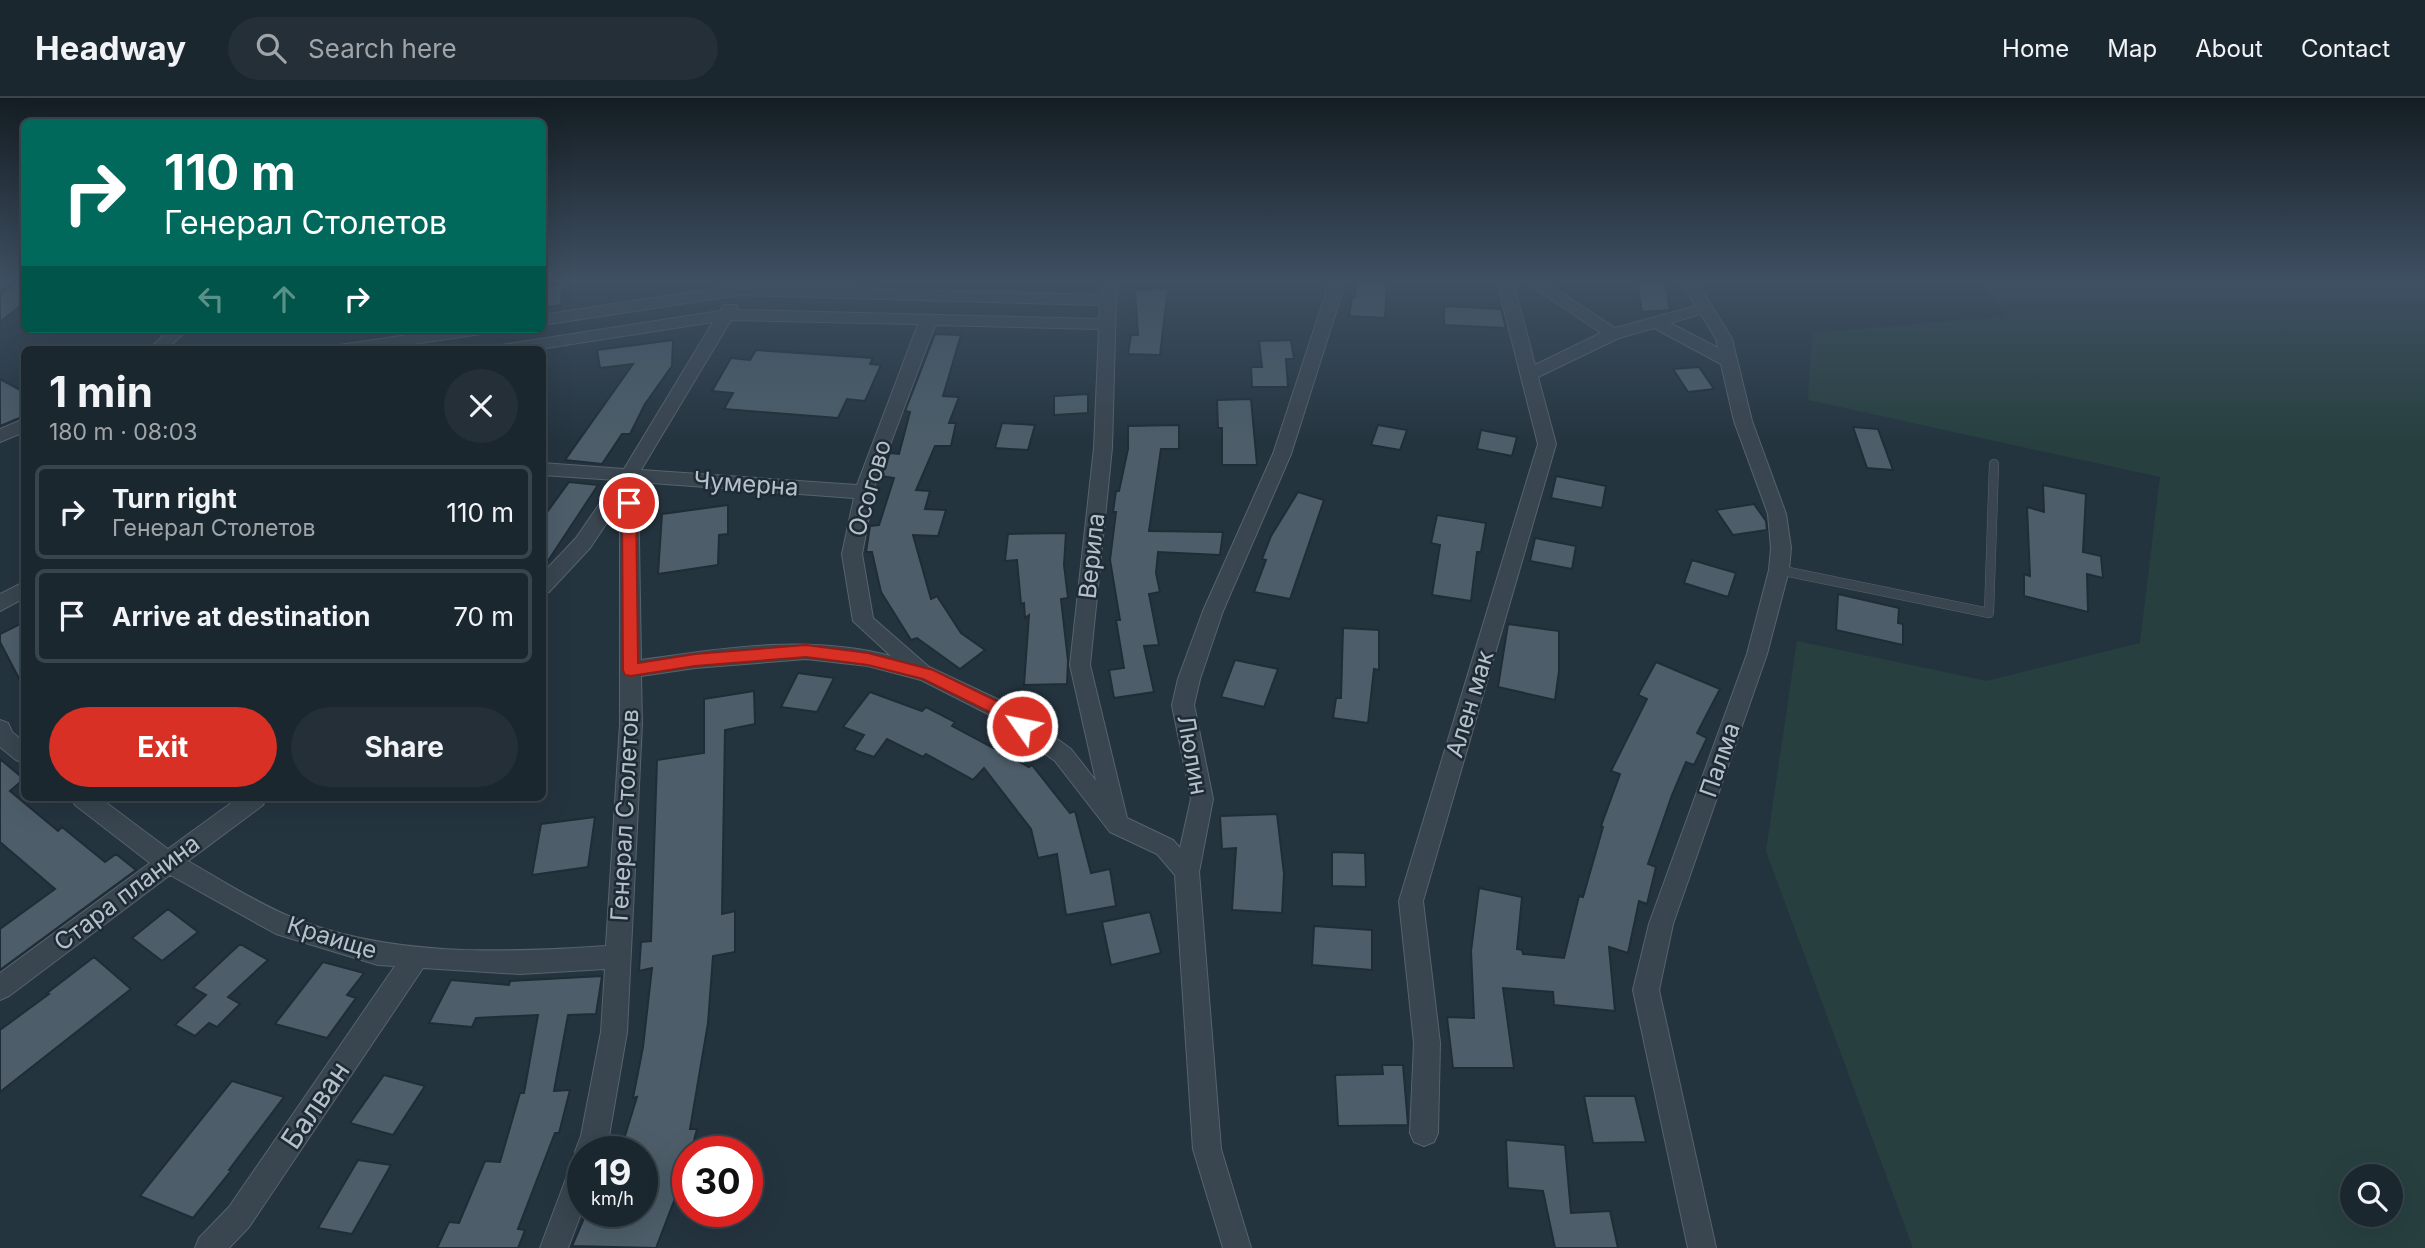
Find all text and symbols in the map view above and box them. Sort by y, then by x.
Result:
search box [228,17,718,80]
text: Headway [35,28,186,68]
icon: search [252,29,290,67]
text: Search here [308,33,457,64]
text: Home [2002,34,2069,63]
text: Map [2107,34,2157,63]
text: About [2195,34,2263,63]
text: Contact [2301,34,2390,63]
text: 110 m [164,143,296,202]
icon: right [49,147,140,238]
text: Генерал Столетов [164,203,447,242]
icon: left [192,280,230,318]
icon: ahead [265,280,303,318]
icon: right [338,280,376,318]
text: 1 min [49,366,153,417]
button: close [444,369,518,443]
text: 180 m · 08:03 [49,418,197,446]
street label: Осогово [842,436,897,539]
street label: Чумерна [693,465,800,502]
pin [599,473,659,533]
text: Turn right [112,483,237,514]
icon: arrive [610,484,648,522]
icon: right [53,493,91,531]
text: 110 m [446,497,514,528]
street label: Верила [1073,512,1110,600]
text: Генерал Столетов [112,514,316,542]
icon: arrive [53,597,91,635]
text: Arrive at destination [112,601,371,632]
text: 70 m [453,601,514,632]
street label: Ален мак [1440,647,1500,761]
position arrow [985,689,1059,763]
button: Exit [49,707,277,787]
button: Share [291,707,518,787]
street label: Генерал Столетов [604,708,645,922]
street label: Люлин [1171,713,1214,797]
street label: Палма [1693,719,1746,801]
street label: Стара планина [48,828,205,957]
street label: Краище [284,910,381,965]
street label: Балван [274,1055,356,1155]
speed limit sign: 30 [672,1136,763,1227]
text: 19 [594,1151,631,1193]
map controls [2340,1164,2403,1227]
button: search [2340,1164,2403,1227]
text: km/h [591,1188,634,1209]

